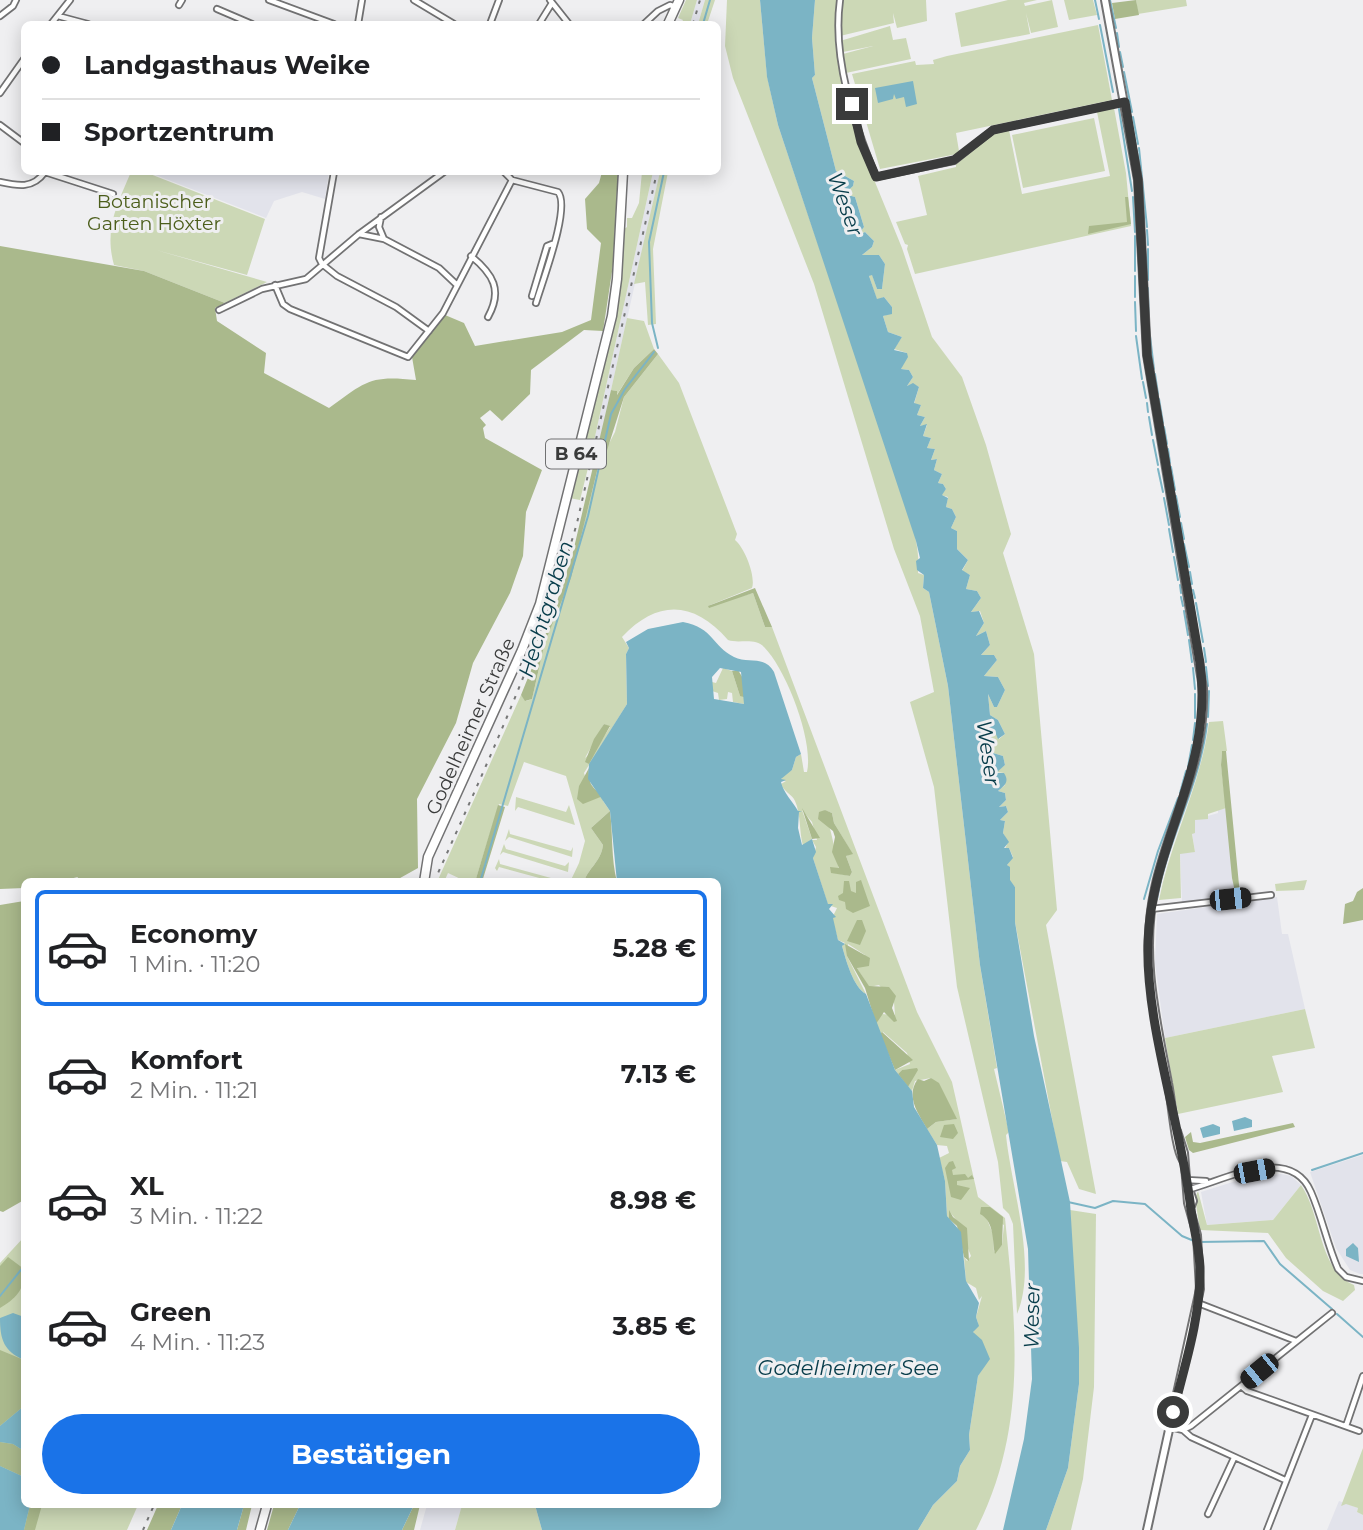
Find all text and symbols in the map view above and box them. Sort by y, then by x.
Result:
text: Landgasthaus Weike [84,49,370,81]
route end [836,88,868,120]
text: Sportzentrum [84,116,274,148]
water label: Weser [822,169,869,240]
park label: Botanischer Garten Höxter [87,190,221,235]
road number: B 64 [546,440,606,468]
water label: Hechtgraben [513,537,578,680]
street label: Godelheimer Straße [421,634,520,818]
water label: Weser [972,719,1006,788]
car [1209,886,1252,912]
icon: car [46,917,109,980]
text: Economy [130,918,257,950]
text: 5.28 € [613,932,696,964]
text: 1 Min. · 11:20 [130,950,260,978]
icon: car [46,1043,109,1106]
text: Komfort [130,1044,243,1076]
text: 7.13 € [621,1058,696,1090]
text: 2 Min. · 11:21 [130,1076,258,1104]
car [1232,1157,1277,1185]
icon: car [46,1169,109,1232]
text: XL [130,1170,164,1202]
text: 8.98 € [610,1184,696,1216]
text: 3 Min. · 11:22 [130,1202,263,1230]
water label: Weser [1018,1282,1045,1349]
icon: car [46,1295,109,1358]
text: Green [130,1296,212,1328]
text: 3.85 € [612,1310,696,1342]
text: 4 Min. · 11:23 [130,1328,265,1356]
car [1237,1350,1282,1392]
water label: Godelheimer See [757,1355,939,1380]
route start [1157,1396,1189,1428]
button: Bestätigen [42,1414,700,1494]

